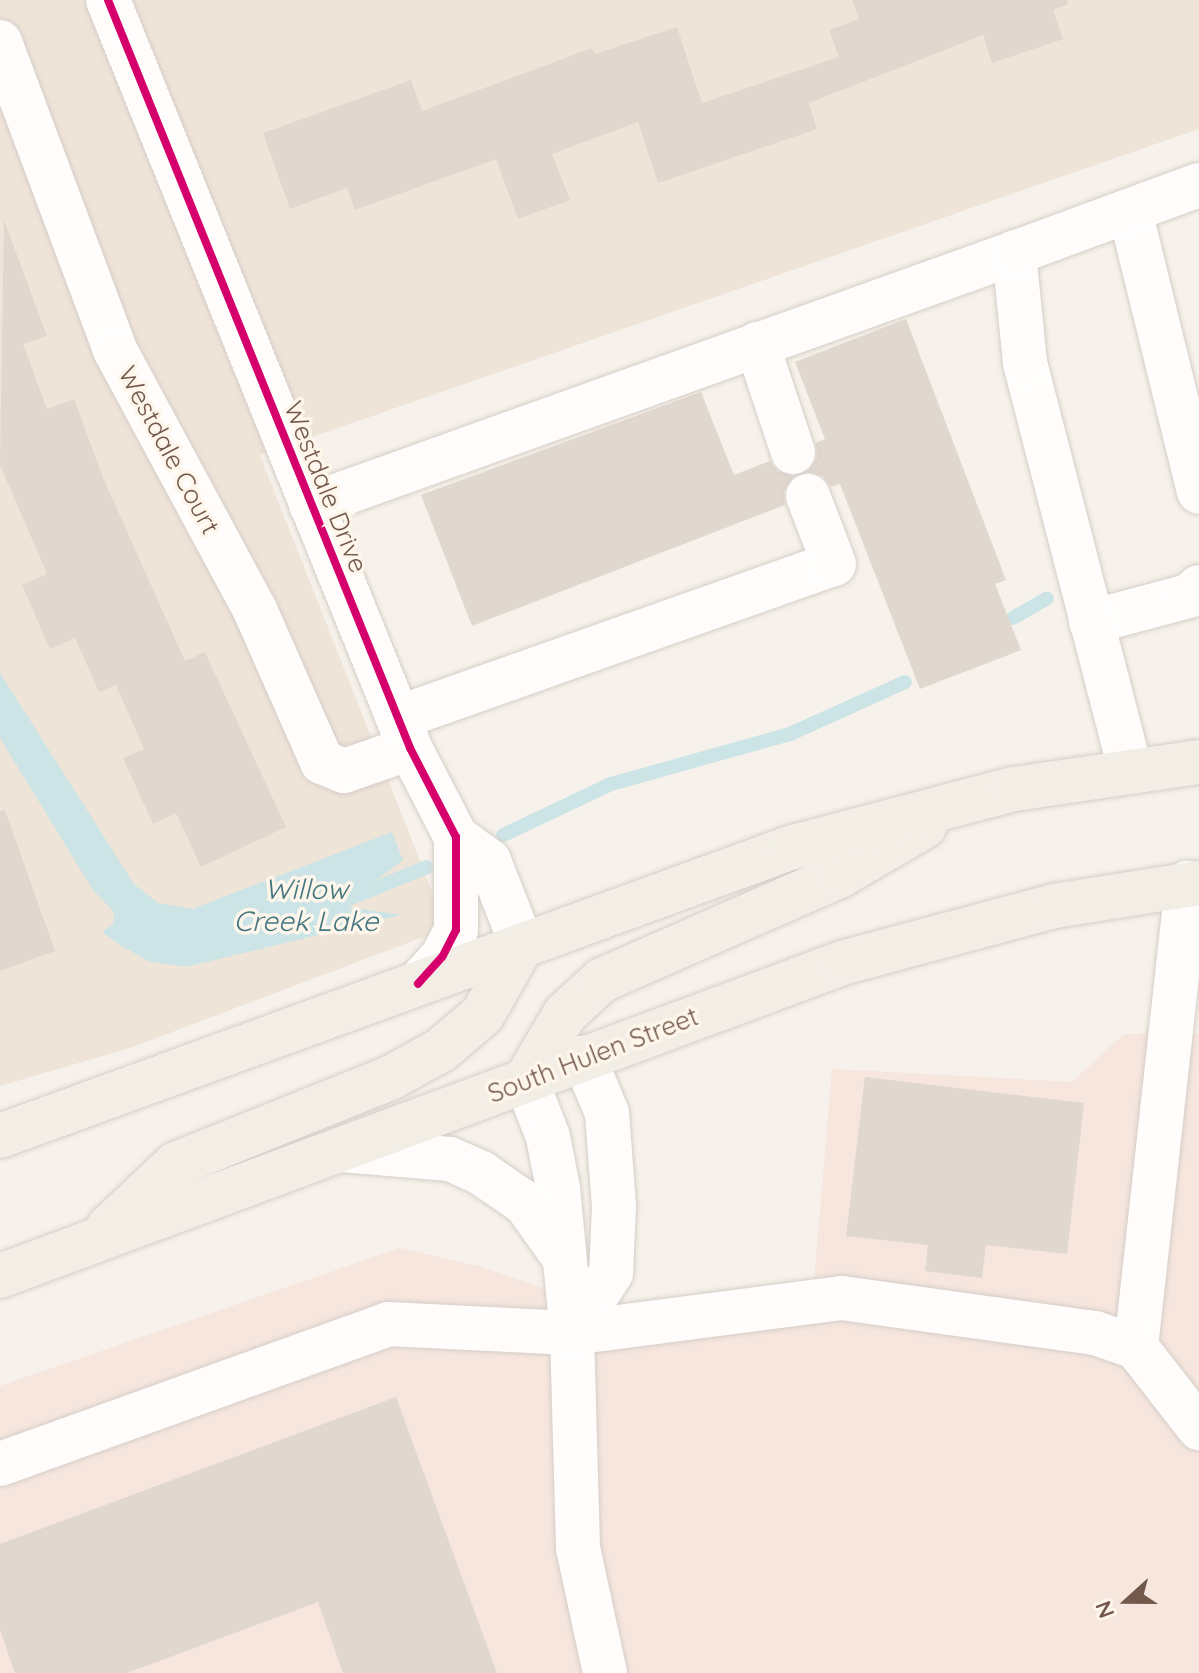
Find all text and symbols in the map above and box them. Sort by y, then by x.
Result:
street label: Westdale Court [112,361,226,539]
street label: Westdale Drive [277,397,375,577]
water label: Willow Creek Lake [234,872,378,938]
street label: South Hulen Street [483,1000,703,1110]
north arrow [1087,1561,1167,1641]
text: N [1089,1597,1121,1622]

